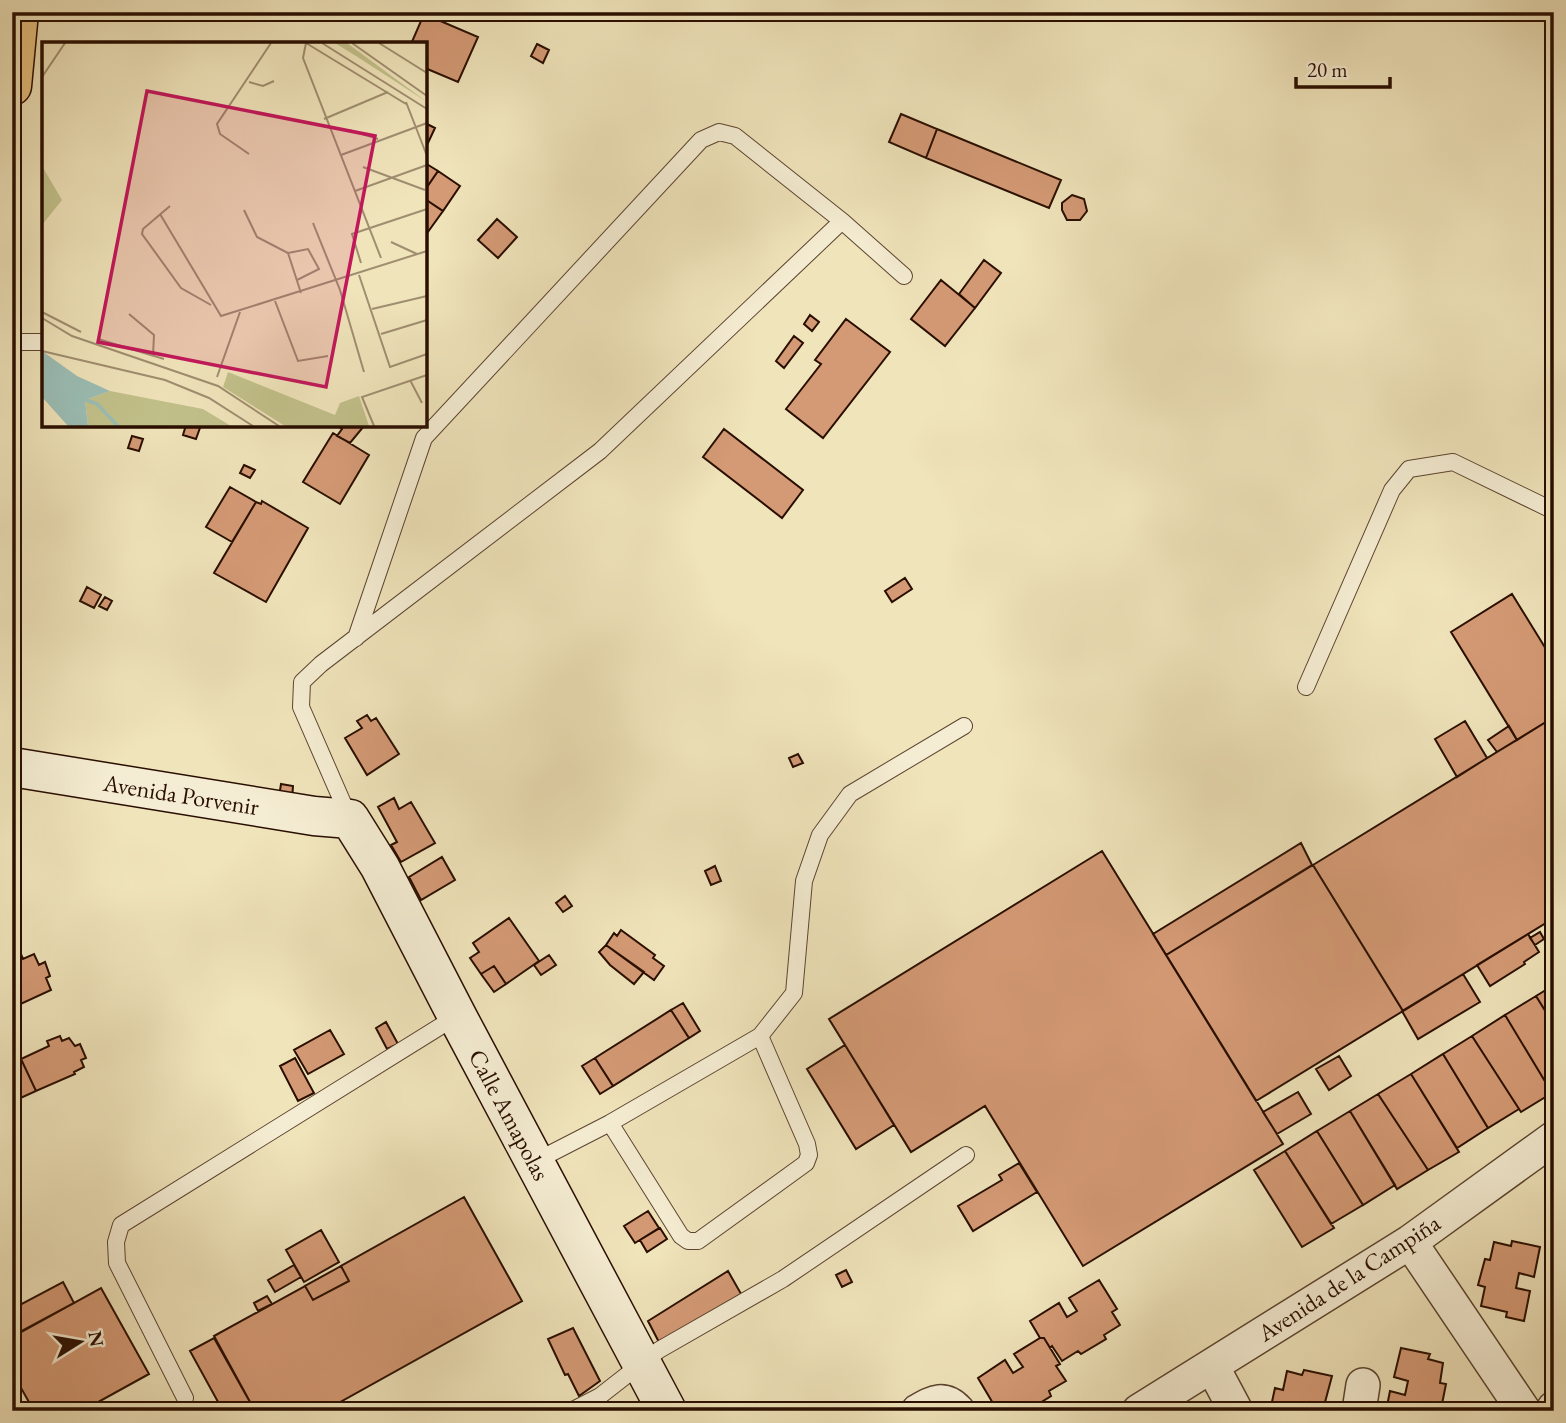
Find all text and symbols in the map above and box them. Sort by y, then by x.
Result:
inset map [42,42,427,427]
scale bar [1296,46,1391,90]
text: 20 m [1307,56,1348,83]
street label: Avenida Porvenir [100,767,261,822]
street label: Calle Amapolas [462,1044,557,1186]
street label: Avenida de la Campiña [1251,1207,1446,1349]
north arrow [46,1308,116,1378]
text: N [82,1329,110,1349]

